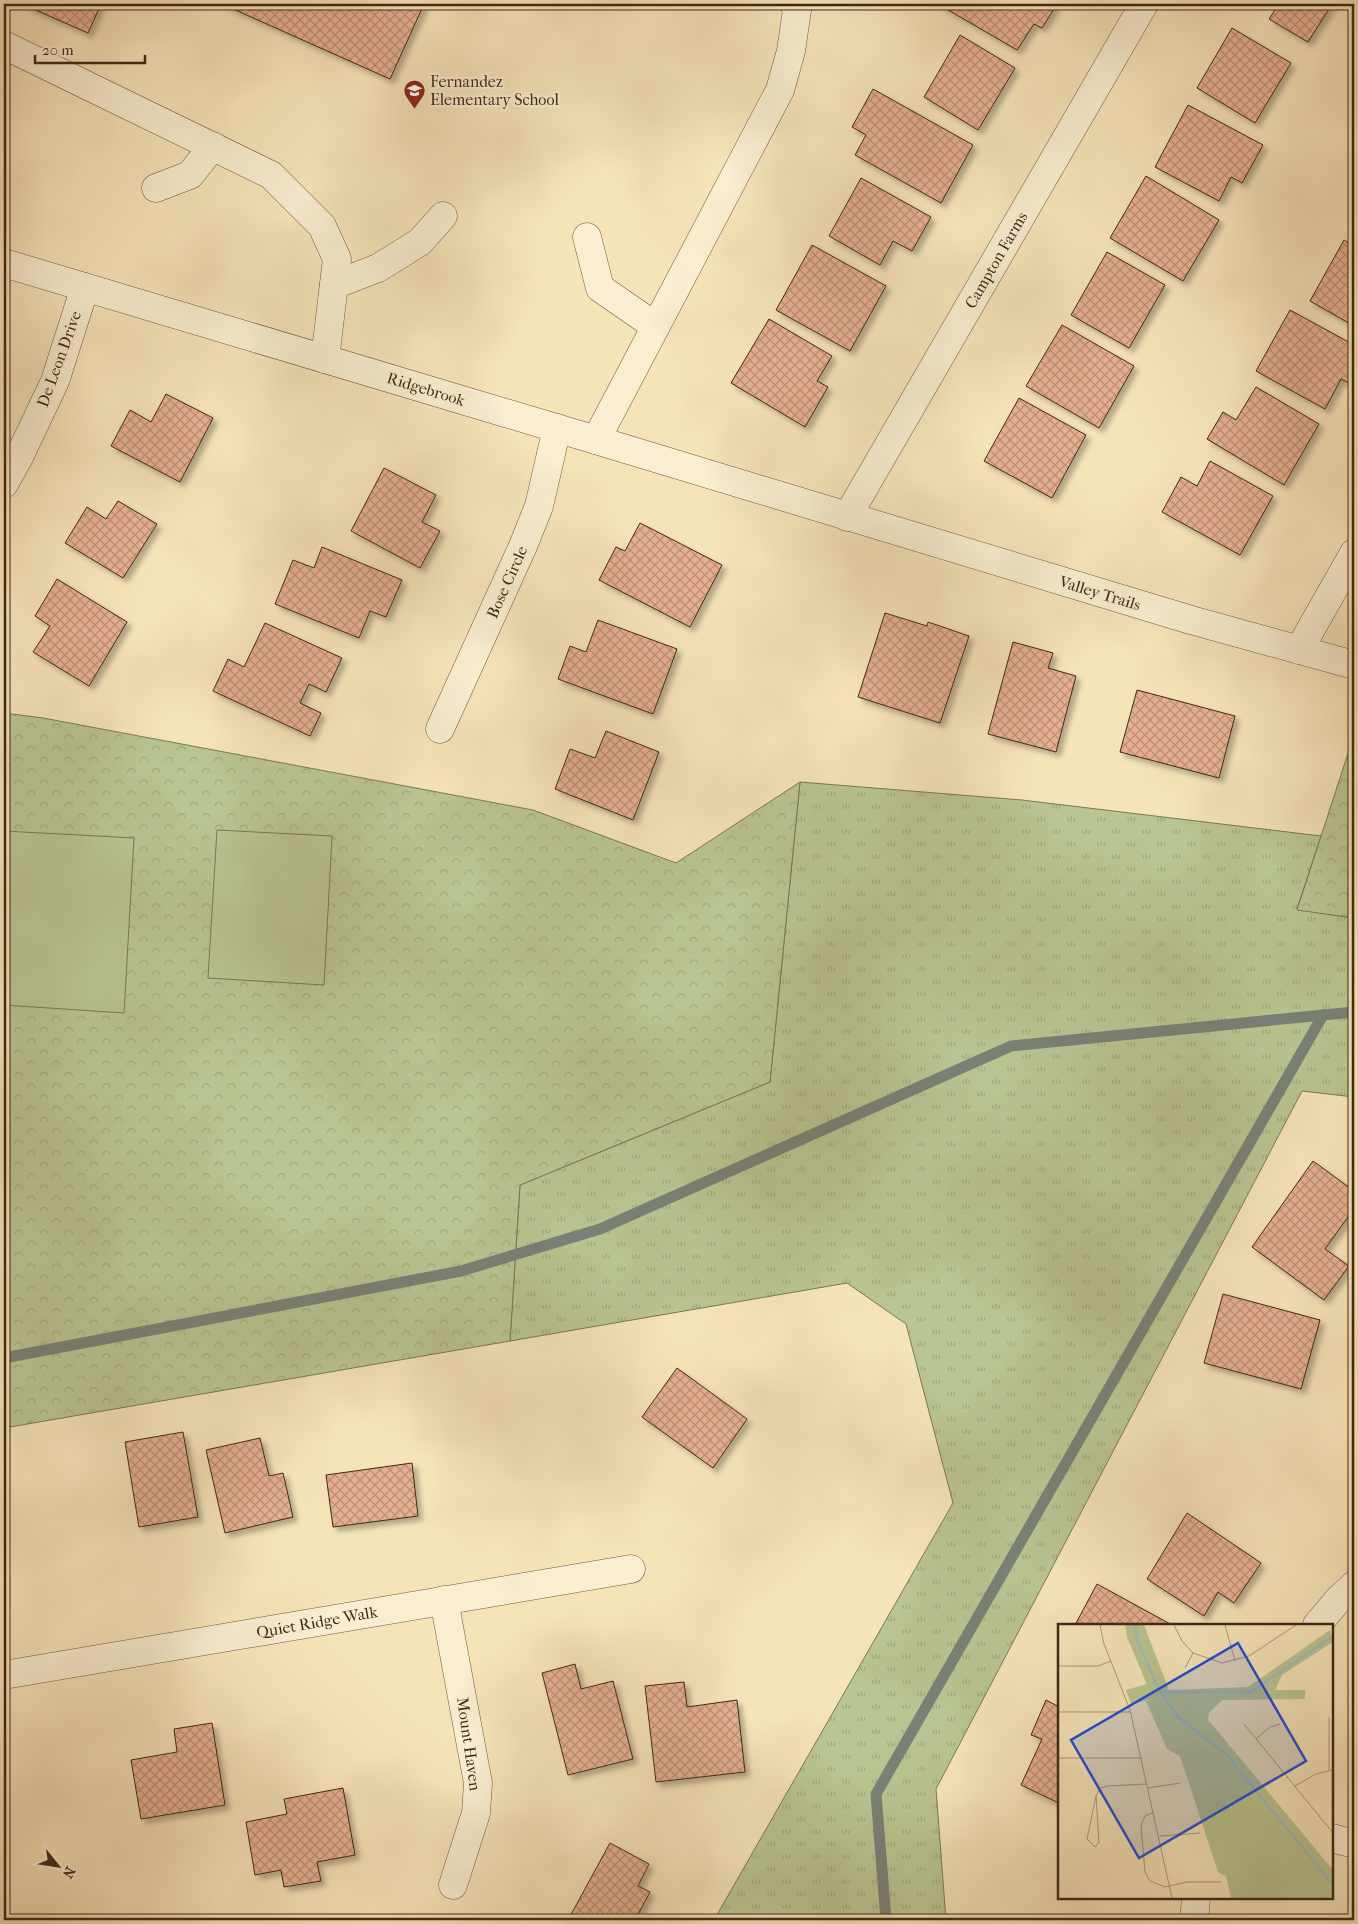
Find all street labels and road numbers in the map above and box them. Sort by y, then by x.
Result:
street label: Campton Farms [961,208,1031,312]
street label: De Leon Drive [33,308,85,410]
street label: Ridgebrook [385,368,468,410]
street label: Bose Circle [483,543,531,621]
street label: Valley Trails [1056,571,1143,614]
street label: Quiet Ridge Walk [255,1602,380,1642]
street label: Mount Haven [453,1696,485,1793]

